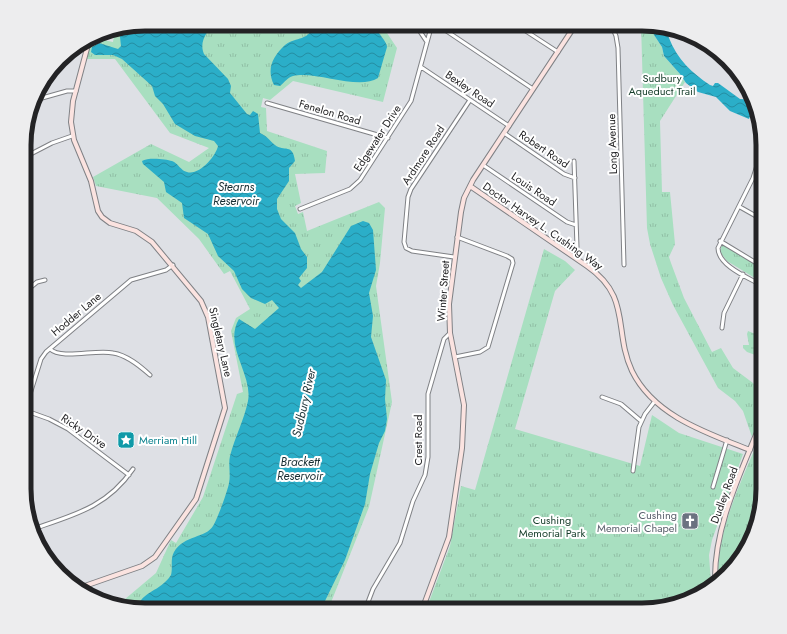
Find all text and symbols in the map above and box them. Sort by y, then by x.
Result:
street label: Bexley Road [442,67,498,111]
park label: Sudbury Aqueduct Trail [629,70,695,99]
street label: Fenelon Road [297,96,363,128]
street label: Edgewater Drive [349,101,405,175]
street label: Long Avenue [603,113,621,175]
street label: Ardmore Road [398,122,448,188]
street label: Robert Road [516,126,572,172]
street label: Louis Road [508,168,560,210]
water label: Stearns Reservoir [213,178,260,210]
street label: Doctor Harvey L. Cushing Way [480,178,606,274]
street label: Winter Street [433,260,453,322]
street label: Hodder Lane [48,288,105,340]
street label: Singletary Lane [205,306,237,379]
water label: Sudbury River [287,366,321,439]
street label: Ricky Drive [58,410,110,452]
street label: Crest Road [410,415,426,465]
place icon: Merriam Hill [116,430,136,450]
place label: Merriam Hill [139,432,197,448]
water label: Brackett Reservoir [277,453,324,485]
street label: Dudley Road [706,464,742,526]
place label: Cushing Memorial Chapel [597,507,677,536]
church icon: Cushing Memorial Chapel [680,511,700,531]
park label: Cushing Memorial Park [519,512,585,541]

